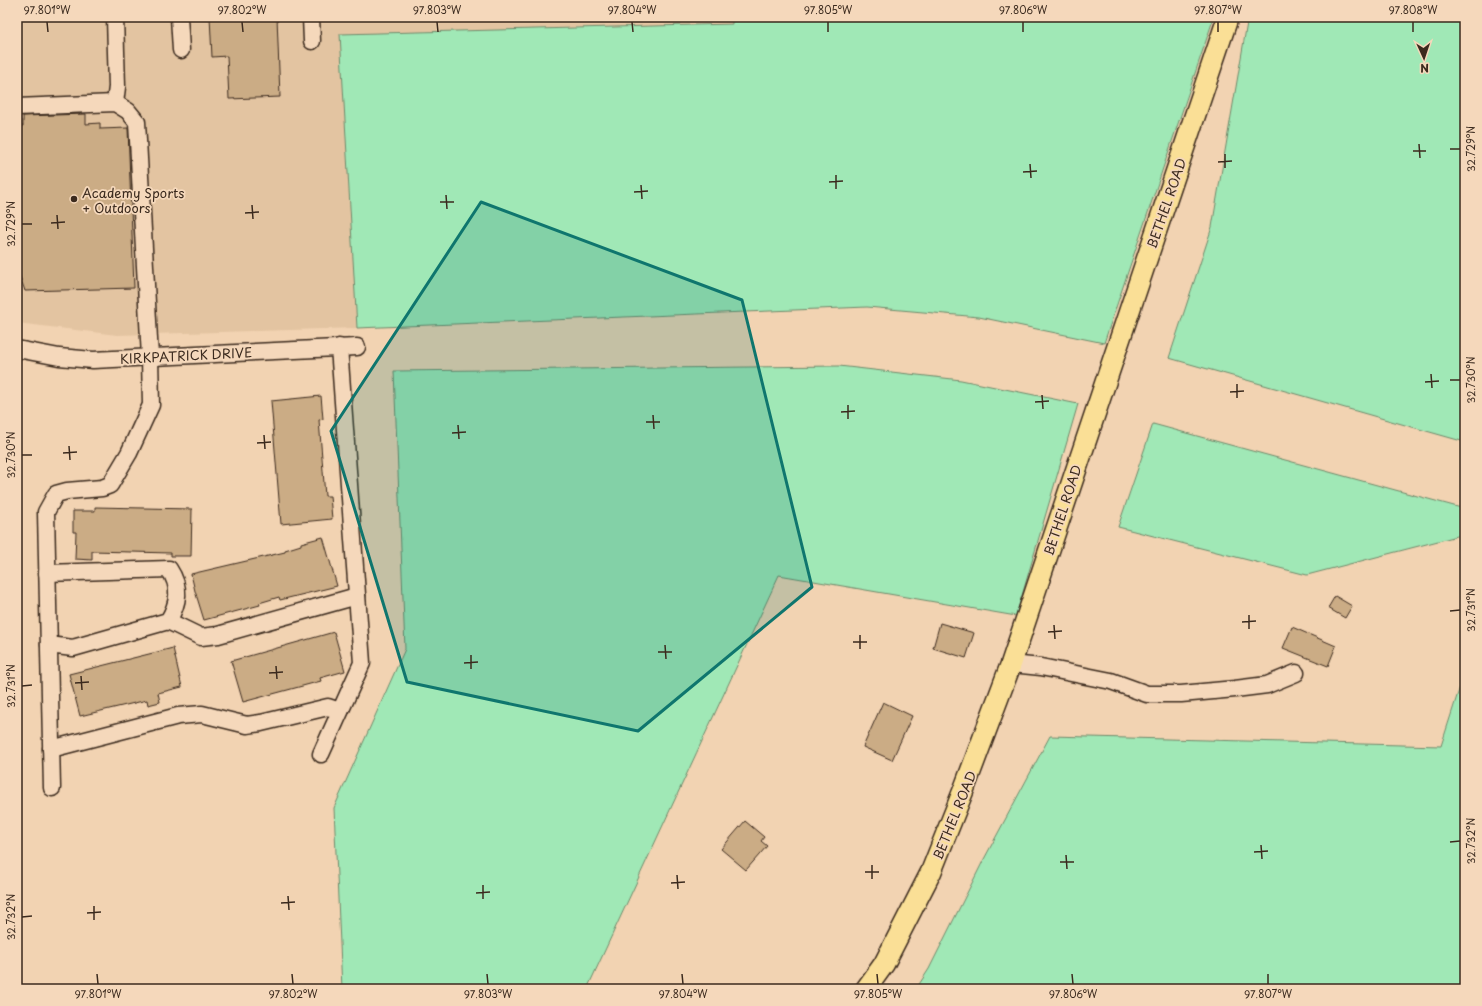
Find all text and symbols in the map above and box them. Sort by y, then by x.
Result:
text: 97.801°W [23,2,71,17]
text: 97.802°W [217,2,267,17]
text: 97.803°W [413,2,462,17]
text: 97.804°W [608,2,657,17]
text: 97.805°W [804,2,853,17]
text: 97.806°W [999,2,1048,17]
text: 97.807°W [1194,2,1243,17]
text: 97.808°W [1389,2,1438,17]
north arrow [1404,38,1444,78]
text: N [1419,60,1429,77]
text: 32.729°N [1463,126,1478,172]
street label: BETHEL ROAD [1142,155,1190,251]
place label: Academy Sports + Outdoors [82,183,185,217]
marker: Academy Sports + Outdoors [69,194,79,204]
text: 32.729°N [3,201,18,247]
street label: KIRKPATRICK DRIVE [119,342,253,368]
text: 32.730°N [1463,356,1478,404]
text: 32.730°N [3,431,18,479]
street label: BETHEL ROAD [1038,462,1086,558]
text: 32.731°N [1463,588,1478,632]
text: 32.731°N [3,664,18,708]
street label: BETHEL ROAD [928,768,981,862]
text: 32.732°N [1463,818,1478,864]
text: 32.732°N [3,894,18,940]
text: 97.801°W [74,986,122,1001]
text: 97.802°W [268,986,318,1001]
text: 97.803°W [464,986,513,1001]
text: 97.804°W [659,986,708,1001]
text: 97.805°W [854,986,903,1001]
text: 97.806°W [1049,986,1098,1001]
text: 97.807°W [1244,986,1293,1001]

